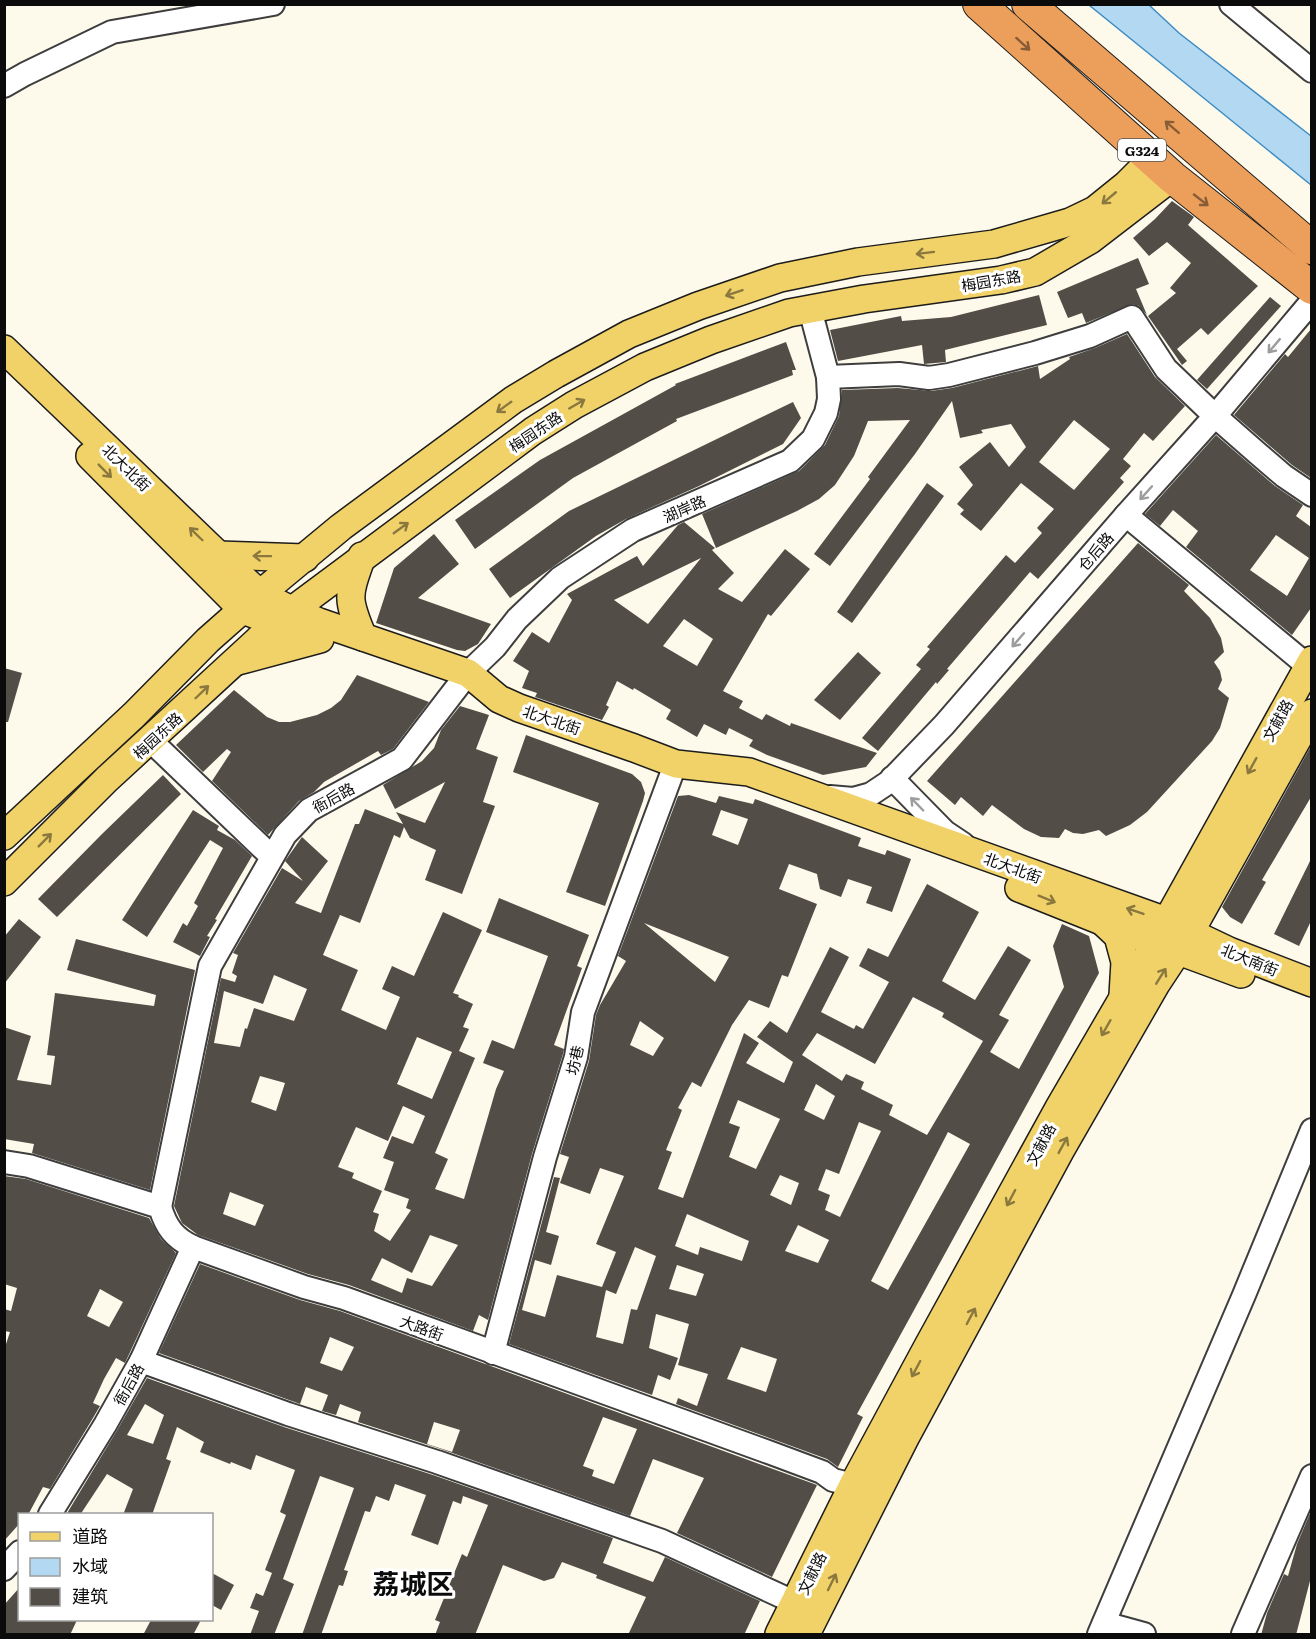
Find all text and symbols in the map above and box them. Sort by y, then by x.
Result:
one-way arrow [1015,37,1030,51]
one-way arrow [1164,121,1180,134]
road number: G324 [1118,139,1166,161]
one-way arrow [1101,192,1117,205]
one-way arrow [1193,193,1209,206]
one-way arrow [915,248,935,259]
street label: 梅园东路 [959,263,1023,297]
one-way arrow [725,289,744,300]
one-way arrow [1267,338,1281,353]
one-way arrow [568,397,585,409]
one-way arrow [496,401,512,413]
street label: 梅园东路 [504,405,566,457]
street label: 北大北街 [97,438,157,496]
one-way arrow [97,464,112,479]
one-way arrow [1139,485,1153,500]
street label: 湖岸路 [659,488,709,528]
one-way arrow [392,522,408,534]
street label: 仓后路 [1072,526,1118,576]
one-way arrow [189,527,204,541]
one-way arrow [252,551,272,562]
one-way arrow [1011,632,1025,647]
one-way arrow [195,684,210,699]
street label: 文献路 [1256,695,1298,745]
street label: 北大北街 [520,698,584,740]
street label: 梅园东路 [127,706,187,764]
one-way arrow [1246,757,1258,774]
street label: 衙后路 [308,776,358,818]
one-way arrow [910,797,924,812]
one-way arrow [38,832,53,847]
street label: 北大北街 [981,846,1045,888]
one-way arrow [1037,894,1056,905]
one-way arrow [1126,904,1145,915]
street label: 北大南街 [1218,937,1282,981]
one-way arrow [1156,968,1168,985]
one-way arrow [1099,1019,1111,1036]
street label: 坊巷 [559,1043,589,1077]
street label: 文献路 [1019,1119,1061,1169]
one-way arrow [1058,1137,1070,1154]
one-way arrow [1005,1189,1016,1207]
one-way arrow [965,1307,977,1325]
street label: 大路街 [397,1308,447,1346]
street label: 衙后路 [107,1359,149,1409]
one-way arrow [910,1359,921,1377]
legend [18,1513,213,1621]
text: 道路 [72,1522,108,1549]
street label: 文献路 [791,1548,831,1598]
text: 水域 [72,1552,108,1579]
district label: 荔城区 [373,1562,454,1602]
one-way arrow [827,1574,838,1592]
text: 建筑 [72,1582,108,1609]

